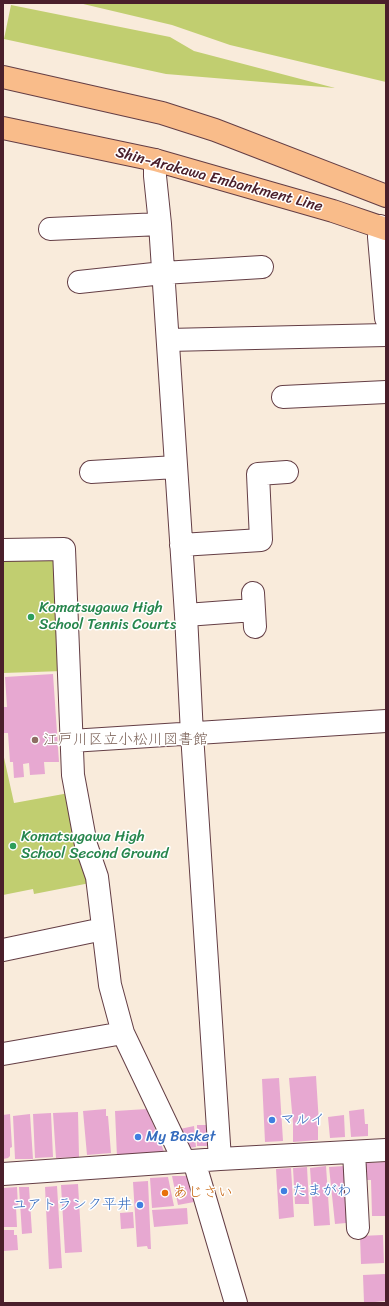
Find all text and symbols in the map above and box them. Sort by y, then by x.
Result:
street label: Shin-Arakawa Embankment Line [114,144,324,216]
place label: Komatsugawa High School Tennis Courts [39,599,176,634]
marker: Komatsugawa High School Tennis Courts [26,612,36,622]
place label: 江戸川区立小松川図書館 [43,731,208,749]
marker: 江戸川区立小松川図書館 [30,735,40,745]
place label: Komatsugawa High School Second Ground [21,828,168,863]
marker: Komatsugawa High School Second Ground [8,841,18,851]
place label: マルイ [280,1111,325,1129]
marker: マルイ [267,1115,277,1125]
place label: My Basket [146,1128,216,1146]
marker: My Basket [133,1132,143,1142]
place label: たまがわ [292,1182,352,1200]
place label: あじさい [173,1184,233,1202]
marker: たまがわ [279,1186,289,1196]
marker: あじさい [160,1188,170,1198]
place label: ユアトランク平井 [12,1196,132,1214]
marker: ユアトランク平井 [135,1200,145,1210]

